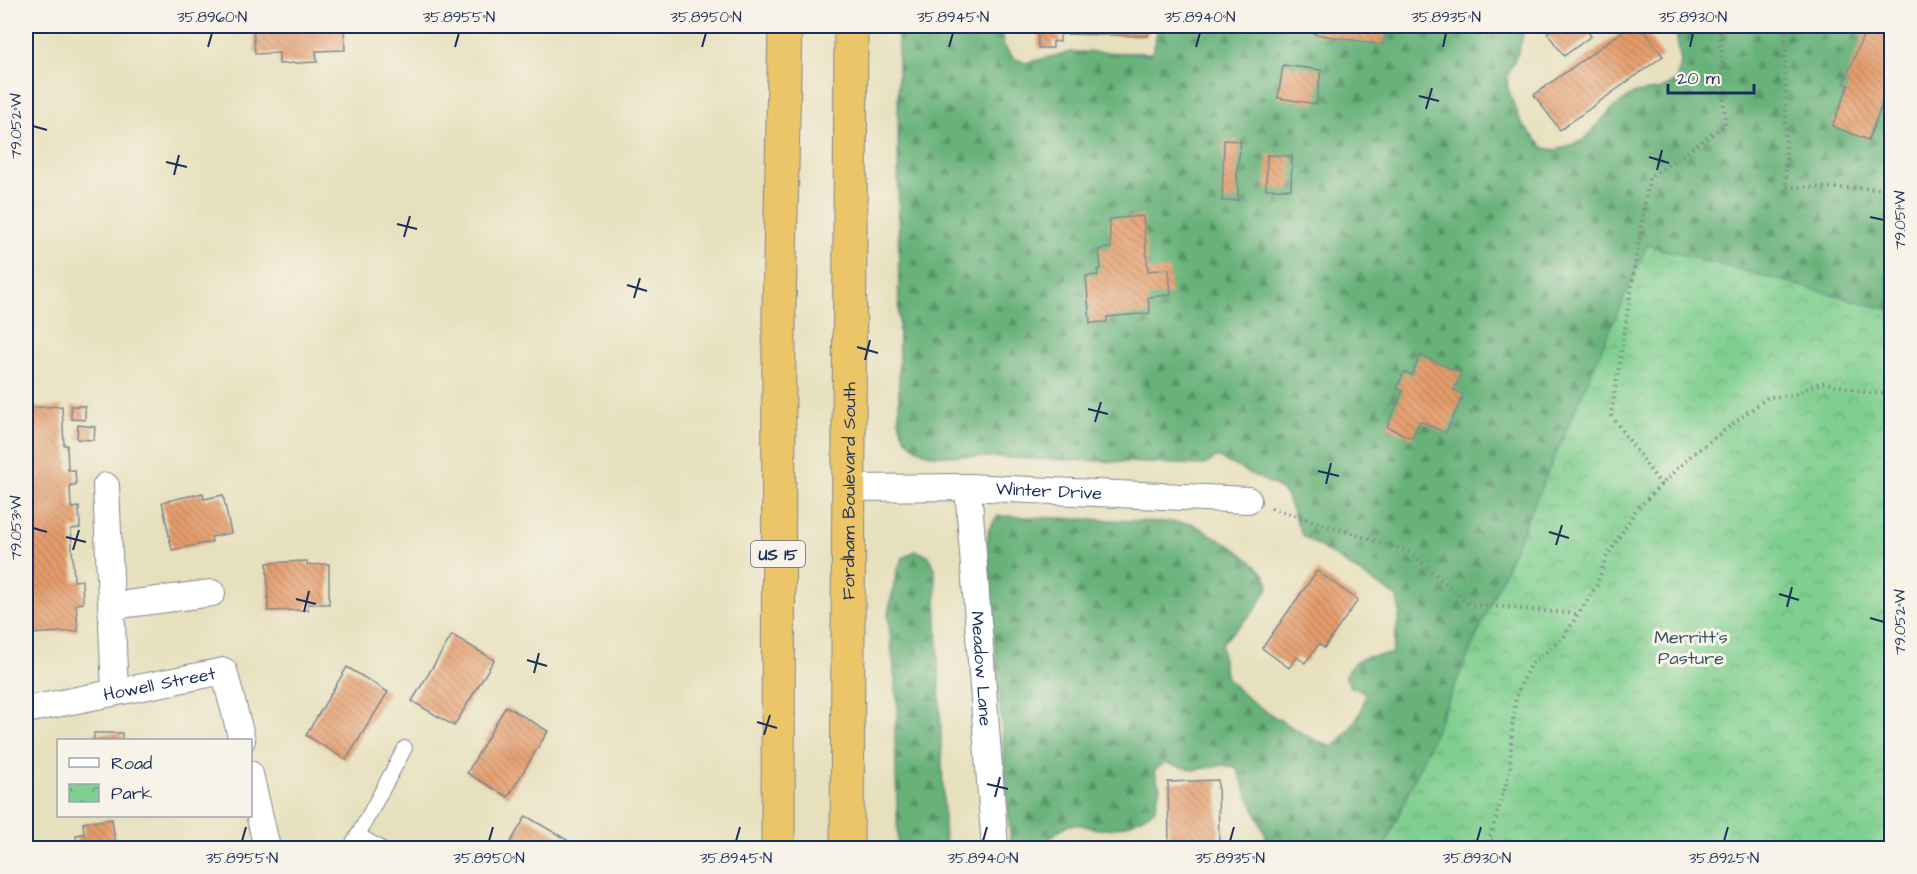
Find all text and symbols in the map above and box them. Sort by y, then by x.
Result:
text: 35.8960°N [177,7,247,28]
text: 35.8955°N [423,7,495,28]
text: 35.8950°N [670,7,742,28]
text: 35.8945°N [917,7,989,28]
text: 35.8940°N [1164,7,1236,28]
text: 35.8935°N [1411,7,1481,28]
text: 35.8930°N [1659,7,1727,28]
scale bar [1668,57,1754,95]
text: 20 m [1677,66,1720,91]
text: 79.052°W [6,93,27,159]
text: 79.051°W [1890,190,1911,250]
street label: Fordham Boulevard South [836,382,862,600]
street label: Winter Drive [995,476,1103,506]
text: 79.053°W [6,496,27,561]
road number: US 15 [751,541,805,567]
text: 79.052°W [1890,589,1911,655]
street label: Meadow Lane [964,610,998,727]
park label: Merritt's Pasture [1654,625,1728,671]
street label: Howell Street [101,661,218,707]
legend [57,739,252,817]
text: Road [111,751,152,776]
text: Park [111,781,153,806]
text: 35.8955°N [206,848,278,869]
text: 35.8950°N [453,848,525,869]
text: 35.8945°N [700,848,772,869]
text: 35.8940°N [947,848,1019,869]
text: 35.8935°N [1195,848,1265,869]
text: 35.8930°N [1443,848,1511,869]
text: 35.8925°N [1689,848,1759,869]

